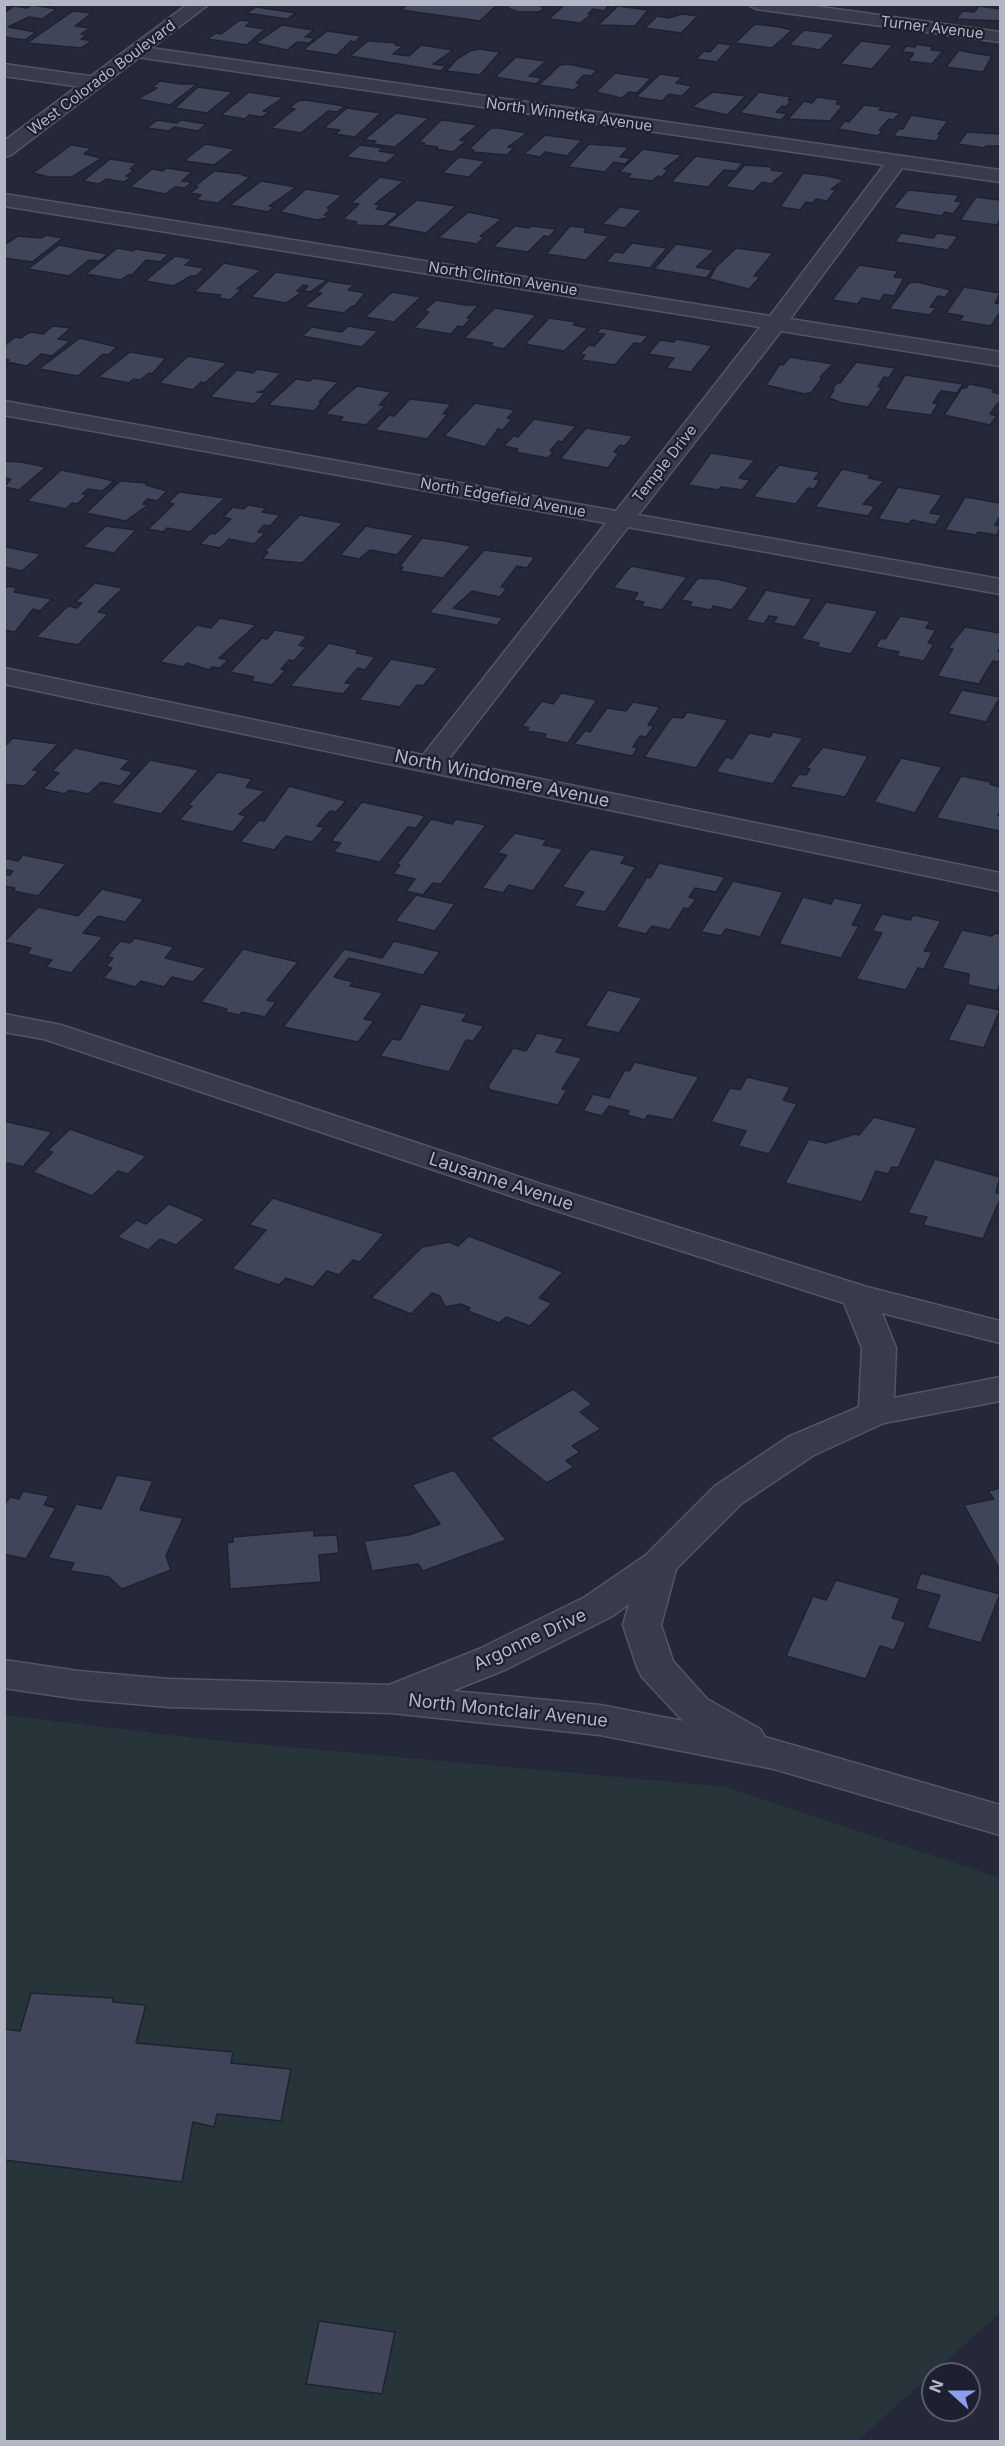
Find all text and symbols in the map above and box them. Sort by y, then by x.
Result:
street label: Turner Avenue [880,13,984,43]
street label: West Colorado Boulevard [25,17,179,139]
street label: North Winnetka Avenue [485,94,653,136]
street label: North Clinton Avenue [427,258,579,300]
street label: Temple Drive [629,422,701,506]
street label: North Edgefield Avenue [419,475,587,521]
street label: North Windomere Avenue [393,746,611,812]
street label: Lausanne Avenue [426,1148,576,1216]
street label: Argonne Drive [470,1604,590,1676]
street label: North Montclair Avenue [407,1690,609,1732]
north arrow [921,2362,981,2422]
text: N [925,2377,948,2396]

